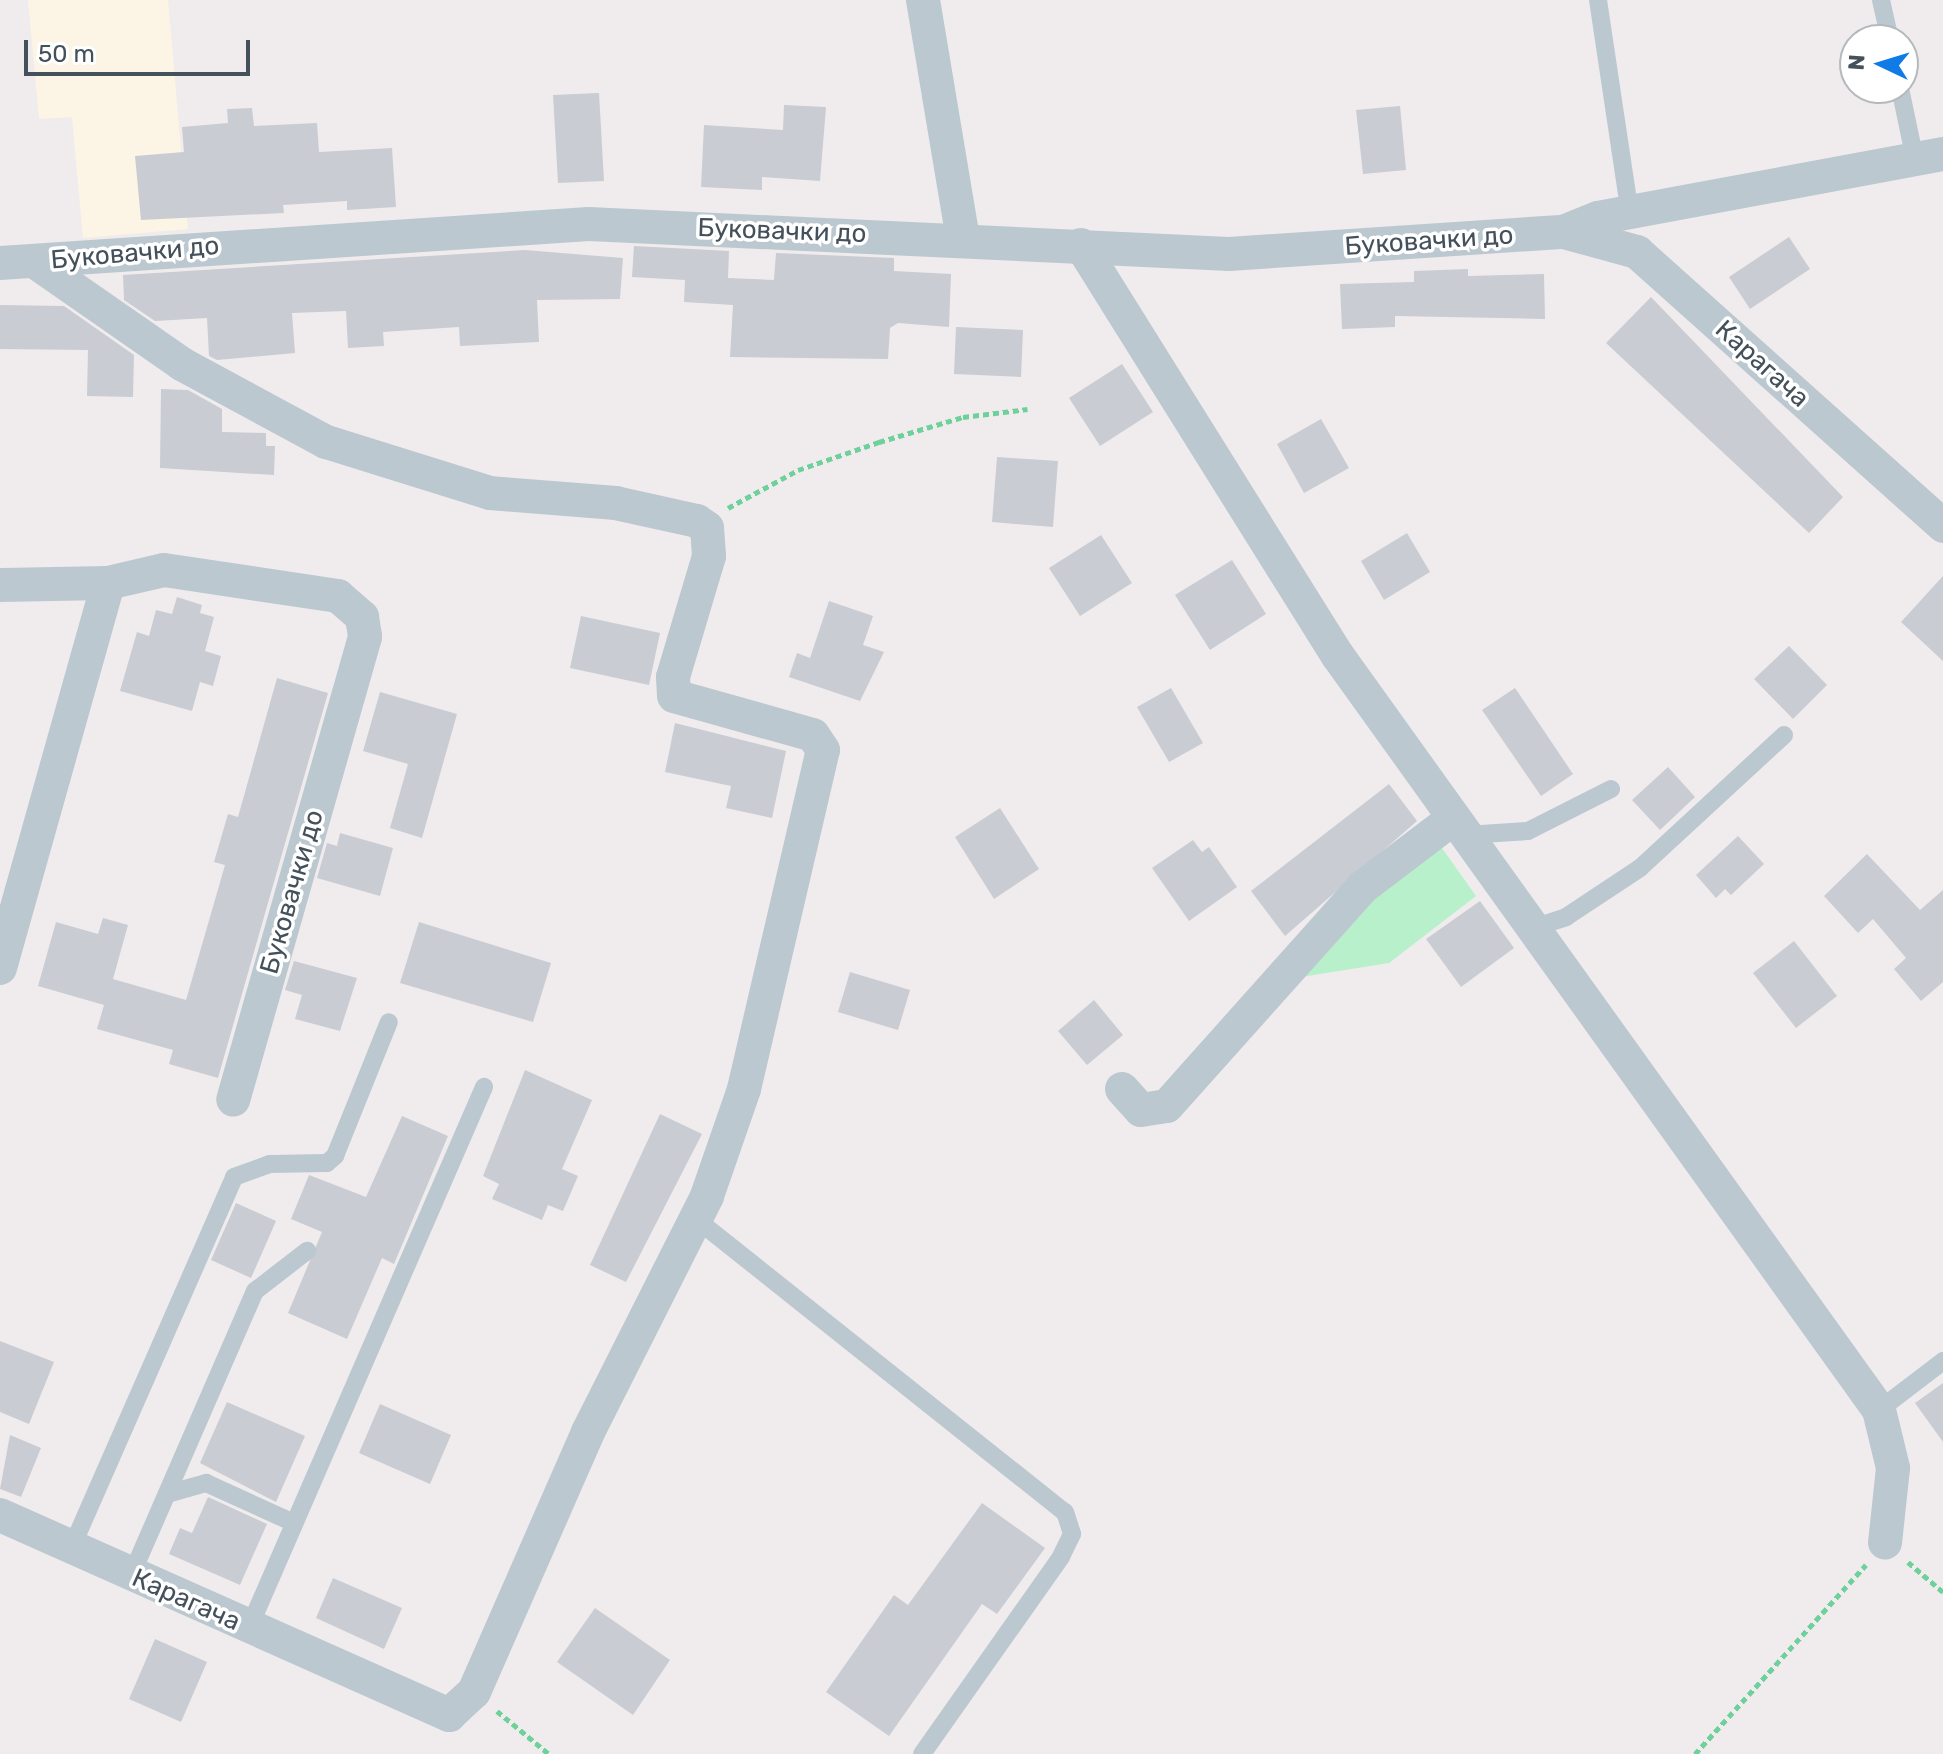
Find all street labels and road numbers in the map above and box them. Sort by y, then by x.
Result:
street label: Буковачки до [697,212,867,250]
street label: Буковачки до [1344,220,1514,262]
street label: Буковачки до [49,230,221,276]
street label: Карагача [1709,314,1815,414]
street label: Буковачки до [254,806,330,978]
street label: Карагача [127,1562,245,1638]

